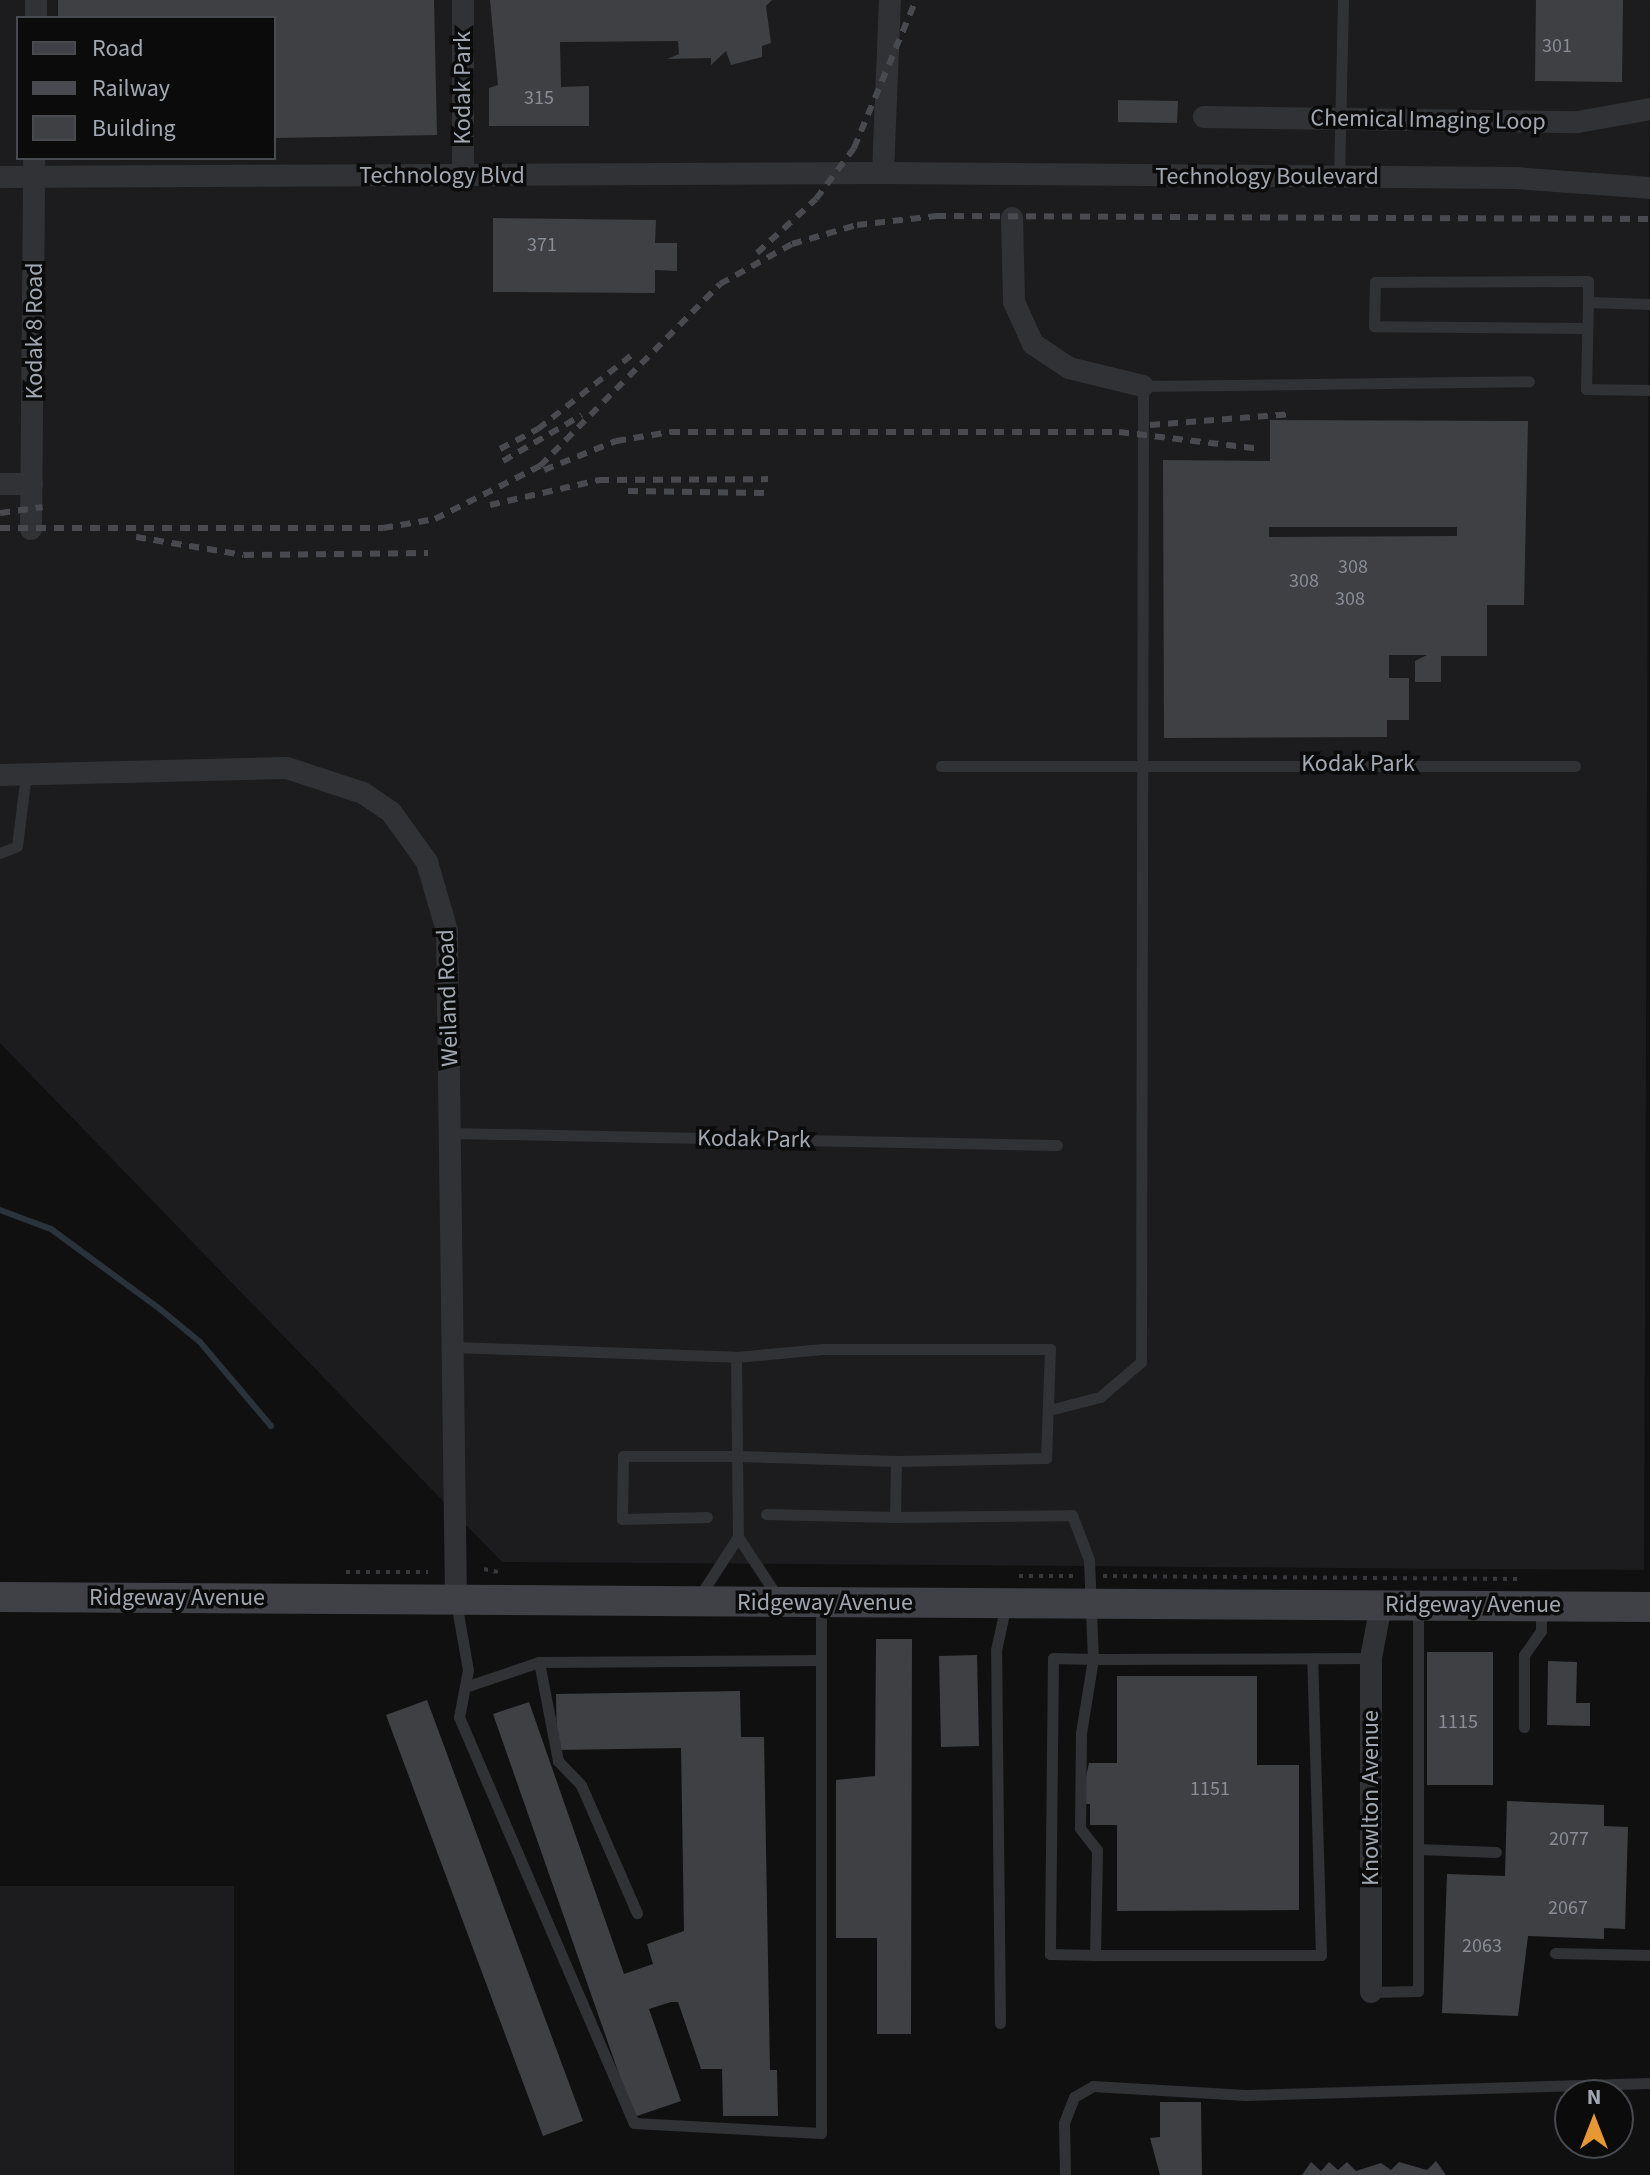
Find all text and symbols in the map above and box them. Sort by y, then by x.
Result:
legend [16,16,276,160]
text: Road [92,31,144,66]
street label: Kodak Park [449,31,477,145]
house number: 301 [1542,34,1572,58]
text: Railway [92,71,170,106]
house number: 315 [524,86,554,110]
street label: Chemical Imaging Loop [1310,104,1546,136]
text: Building [92,111,176,146]
street label: Technology Blvd [359,162,525,190]
street label: Technology Boulevard [1155,163,1379,191]
house number: 371 [527,233,557,257]
street label: Kodak 8 Road [21,262,49,400]
house number: 308 [1338,555,1368,579]
house number: 308 [1289,569,1319,593]
house number: 308 [1335,587,1365,611]
street label: Kodak Park [1301,750,1415,778]
street label: Weiland Road [431,929,465,1067]
street label: Kodak Park [697,1124,811,1154]
street label: Ridgeway Avenue [89,1584,265,1612]
street label: Ridgeway Avenue [737,1589,913,1617]
street label: Ridgeway Avenue [1385,1591,1561,1619]
street label: Knowlton Avenue [1357,1710,1385,1886]
house number: 1115 [1438,1710,1478,1734]
house number: 1151 [1190,1777,1230,1801]
house number: 2077 [1549,1827,1589,1851]
house number: 2067 [1548,1896,1588,1920]
house number: 2063 [1462,1934,1502,1958]
north arrow [1554,2079,1634,2159]
text: N [1587,2081,1601,2113]

